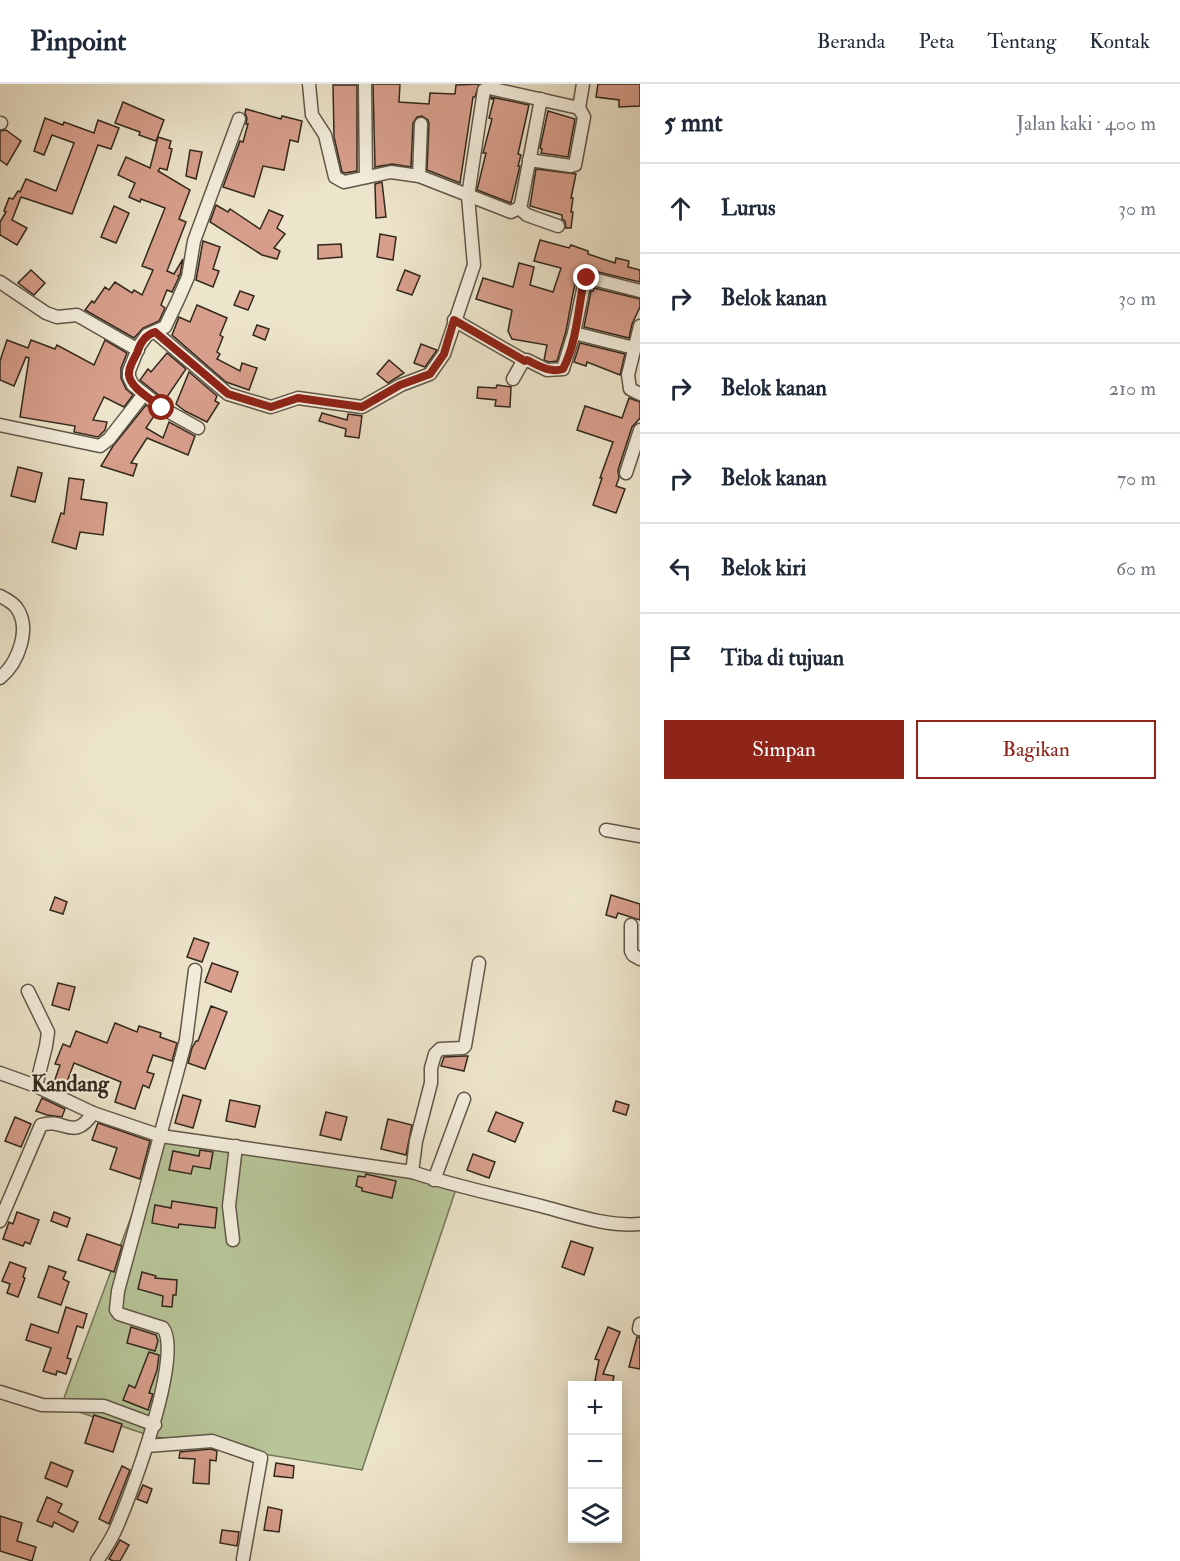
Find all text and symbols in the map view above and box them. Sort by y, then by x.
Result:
text: Pinpoint [30,24,126,59]
text: Beranda [817,28,885,55]
text: Peta [918,28,954,55]
text: Tentang [987,28,1056,55]
text: Kontak [1089,28,1150,55]
text: 5 mnt [664,107,723,139]
text: Jalan kaki · 400 m [1016,111,1156,136]
icon: ahead [664,192,697,225]
text: Lurus [721,194,775,222]
text: 30 m [1118,196,1156,221]
route end [573,264,599,290]
icon: right [664,282,697,315]
text: Belok kanan [721,284,827,312]
text: 30 m [1118,286,1156,311]
icon: right [664,372,697,405]
text: Belok kanan [721,374,827,402]
text: 210 m [1109,376,1156,401]
route start [148,394,174,420]
icon: right [664,462,697,495]
text: Belok kanan [721,464,827,492]
text: 70 m [1117,466,1156,491]
icon: left [664,552,697,585]
text: Belok kiri [721,554,806,582]
text: 60 m [1116,556,1156,581]
icon: arrive [664,642,697,675]
text: Tiba di tujuan [721,644,844,672]
button: Simpan [664,720,904,779]
button: Bagikan [916,720,1156,779]
district label: Kandang [31,1070,110,1099]
map controls [568,1381,622,1543]
button: + [568,1381,622,1435]
button: − [568,1435,622,1489]
button: layers [568,1489,622,1543]

